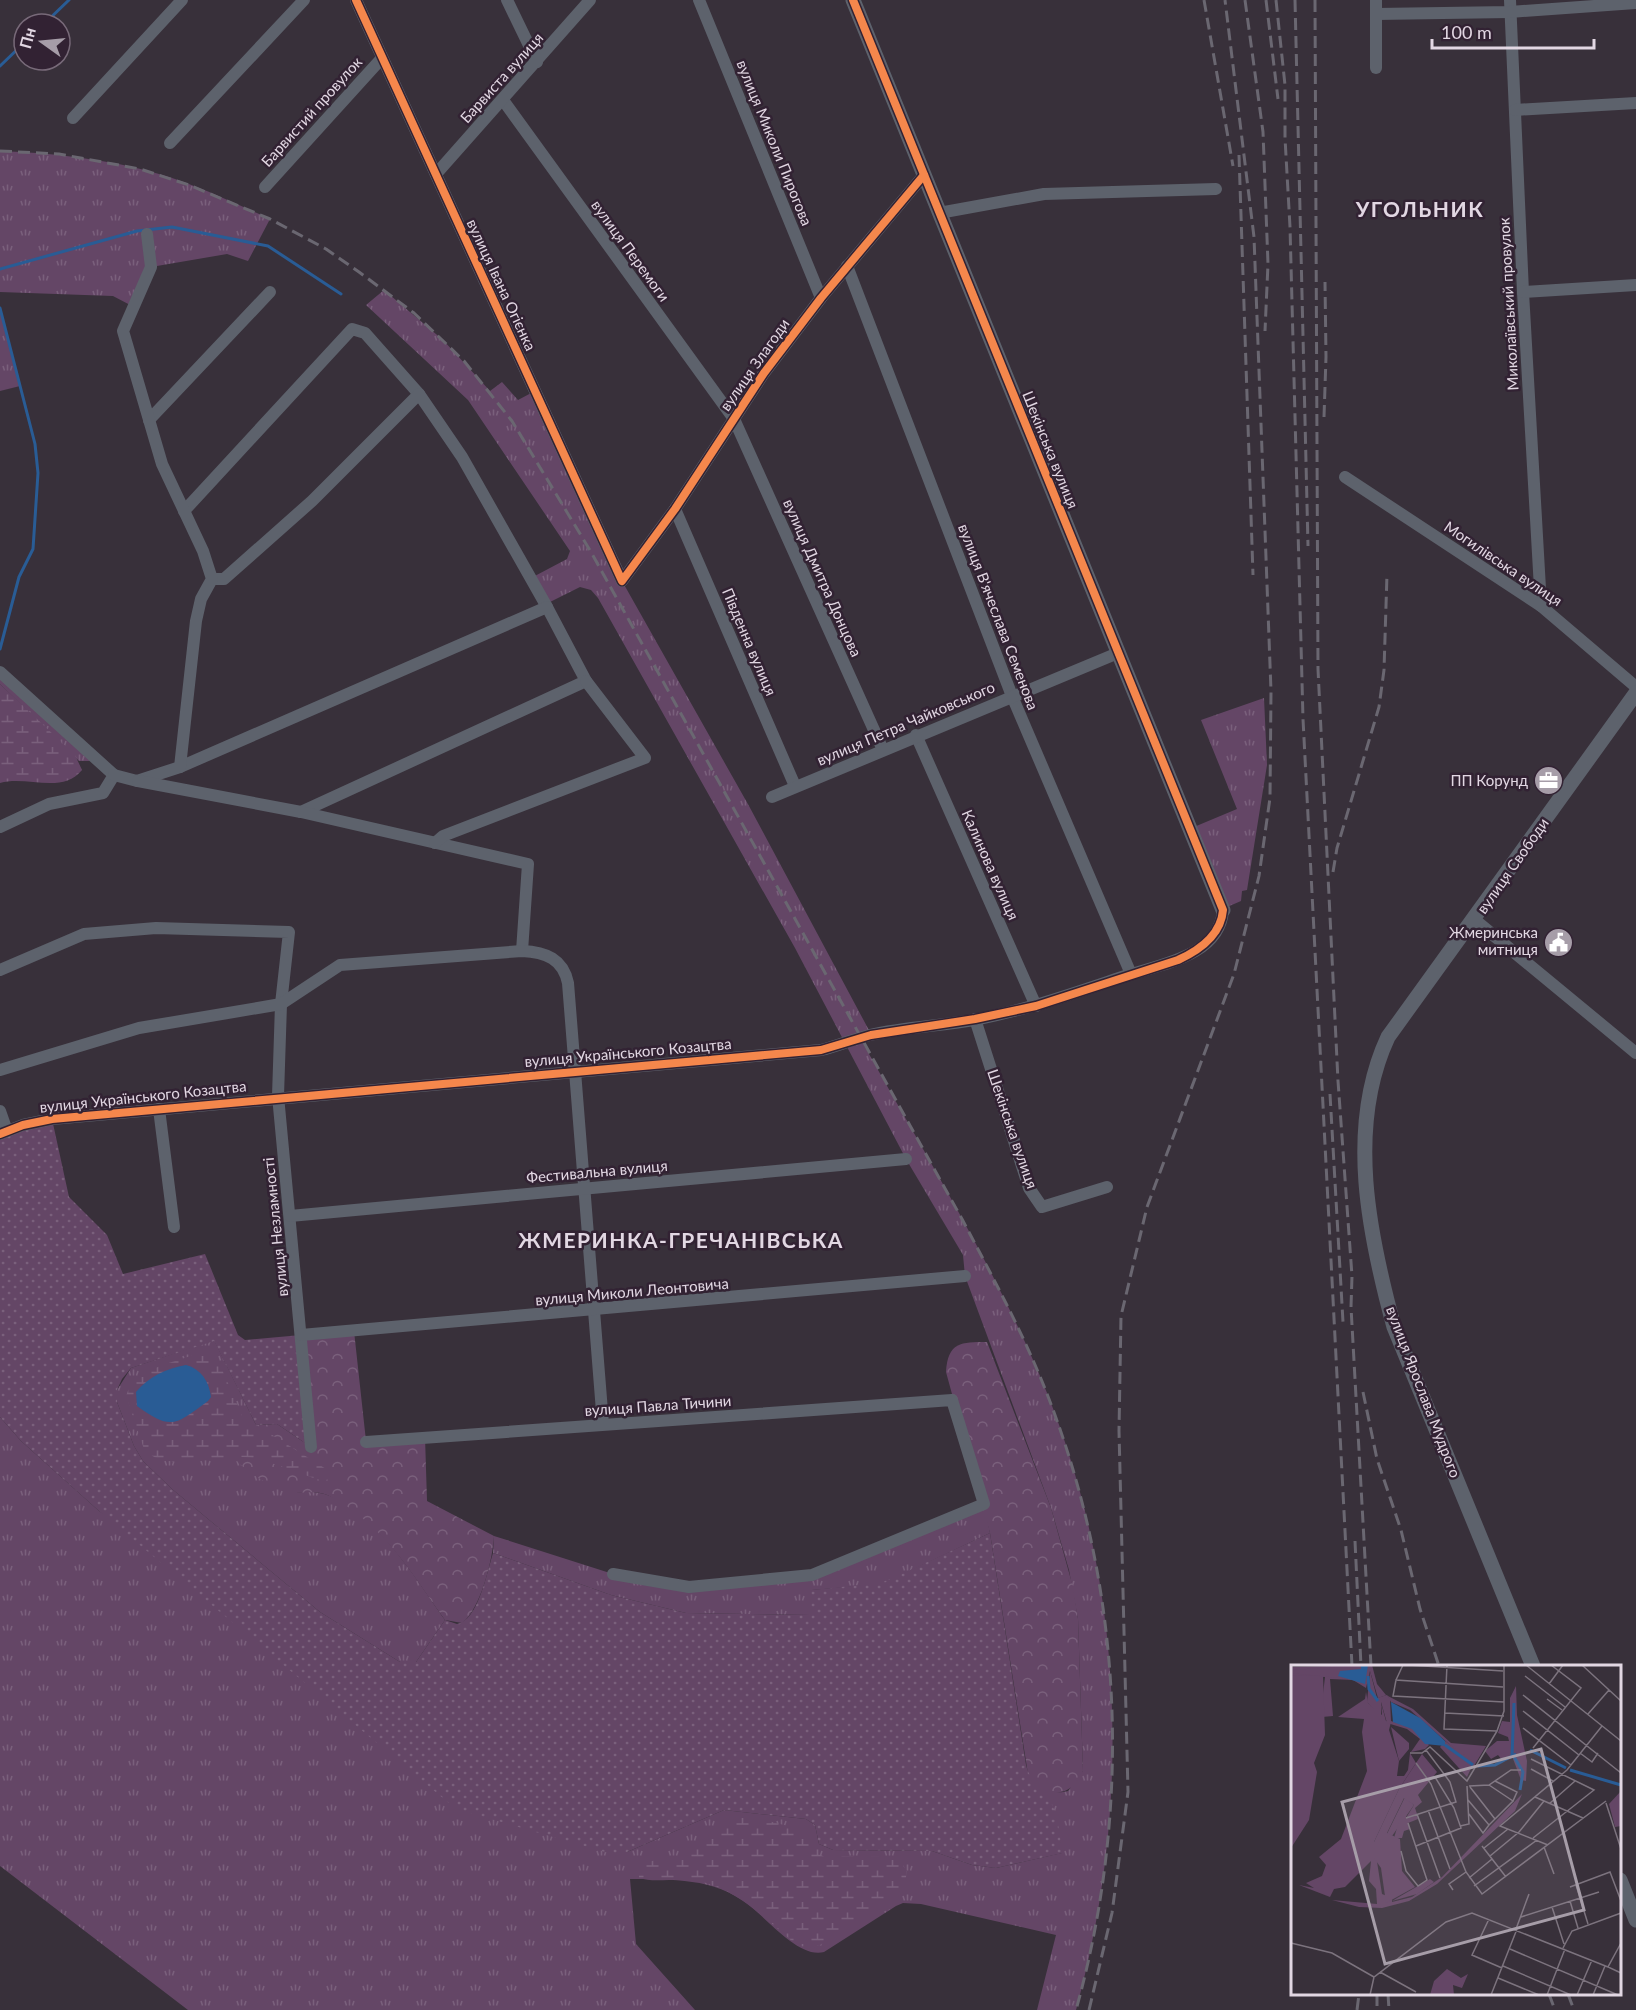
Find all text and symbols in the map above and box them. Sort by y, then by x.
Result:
north arrow [12,12,72,72]
scale bar [1432,12,1594,50]
text: 100 m [1441,21,1492,43]
text: Пн [15,25,39,51]
street label: Барвиста вулиця [456,28,547,126]
street label: Барвистий провулок [257,52,366,170]
street label: вулиця Миколи Пирогова [733,57,816,228]
street label: вулиця Перемоги [588,196,674,305]
district label: УГОЛЬНИК [1355,196,1484,221]
street label: вулиця Івана Огієнка [463,216,540,353]
street label: Миколаївський провулок [1494,217,1522,391]
street label: вулиця Злагоди [716,315,793,414]
street label: Шекінська вулиця [1019,388,1083,511]
street label: вулиця Дмитра Донцова [780,496,866,659]
street label: Могилівська вулиця [1441,517,1566,609]
street label: вулиця В'ячеслава Семенова [955,521,1043,712]
street label: Південна вулиця [719,585,781,698]
street label: вулиця Петра Чайковського [814,677,997,769]
office icon: ПП Корунд [1533,765,1565,797]
place label: ПП Корунд [1450,771,1528,789]
street label: Калинова вулиця [959,807,1023,922]
street label: вулиця Свободи [1472,814,1552,917]
place label: Жмеринська митниця [1449,923,1538,958]
public building icon: Жмеринська митниця [1543,926,1575,958]
street label: вулиця Українського Козацтва [524,1034,732,1070]
street label: Шекінська вулиця [984,1067,1042,1191]
street label: вулиця Українського Козацтва [39,1076,247,1116]
street label: Фестивальна вулиця [526,1156,668,1186]
street label: вулиця Незламності [259,1157,291,1298]
district label: ЖМЕРИНКА-ГРЕЧАНІВСЬКА [518,1227,844,1252]
street label: вулиця Миколи Леонтовича [534,1274,729,1308]
street label: вулиця Ярослава Мудрого [1383,1303,1465,1480]
street label: вулиця Павла Тичини [584,1391,732,1419]
inset map [1291,1665,1621,1995]

